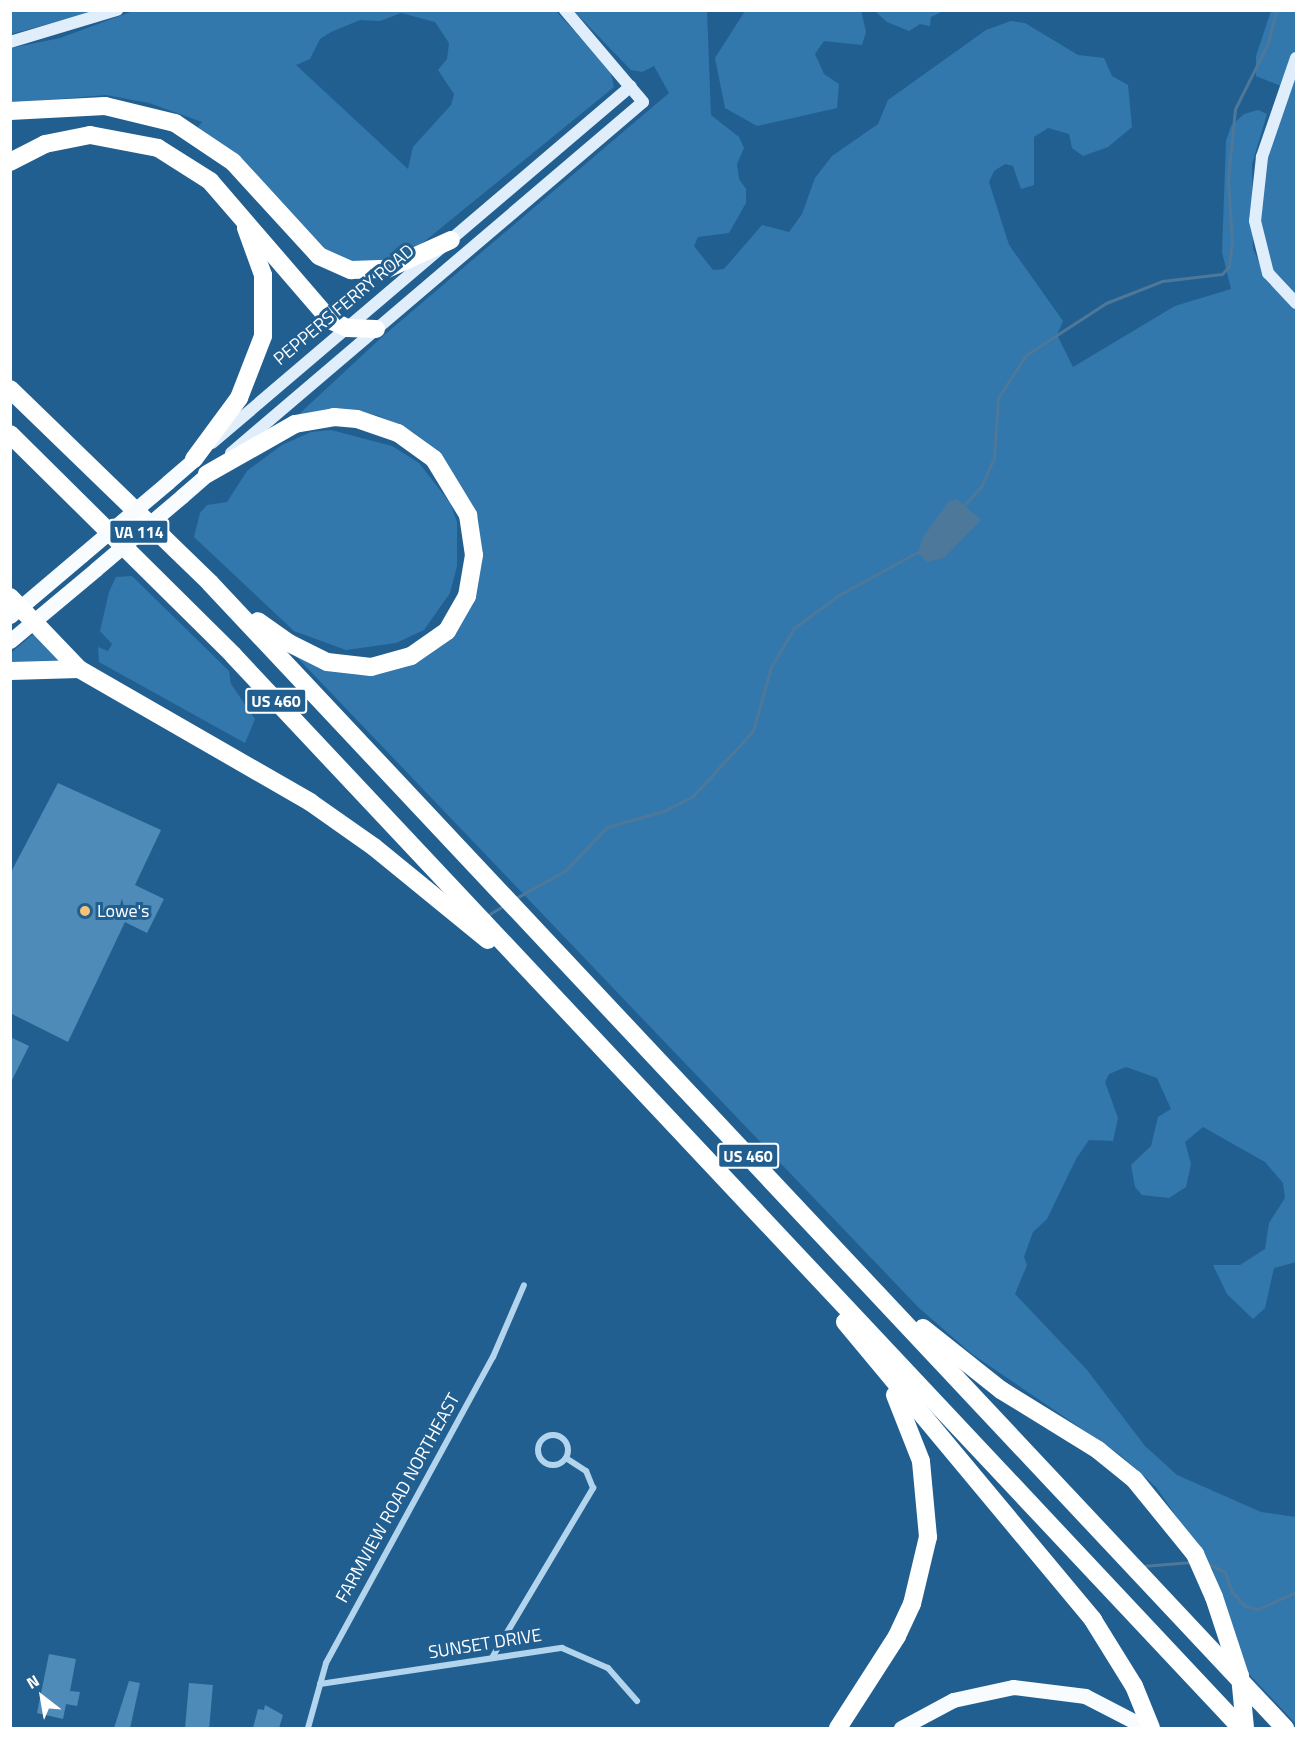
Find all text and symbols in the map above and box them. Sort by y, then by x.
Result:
street label: PEPPERS FERRY ROAD [269,240,419,370]
road number: VA 114 [108,519,170,545]
road number: US 460 [244,688,308,714]
place label: Lowe's [97,900,149,922]
marker: Lowe's [78,904,92,918]
road number: US 460 [716,1143,780,1169]
street label: FARMVIEW ROAD NORTHEAST [331,1390,465,1606]
street label: SUNSET DRIVE [427,1624,543,1664]
north arrow [12,1667,72,1727]
text: N [22,1668,44,1695]

